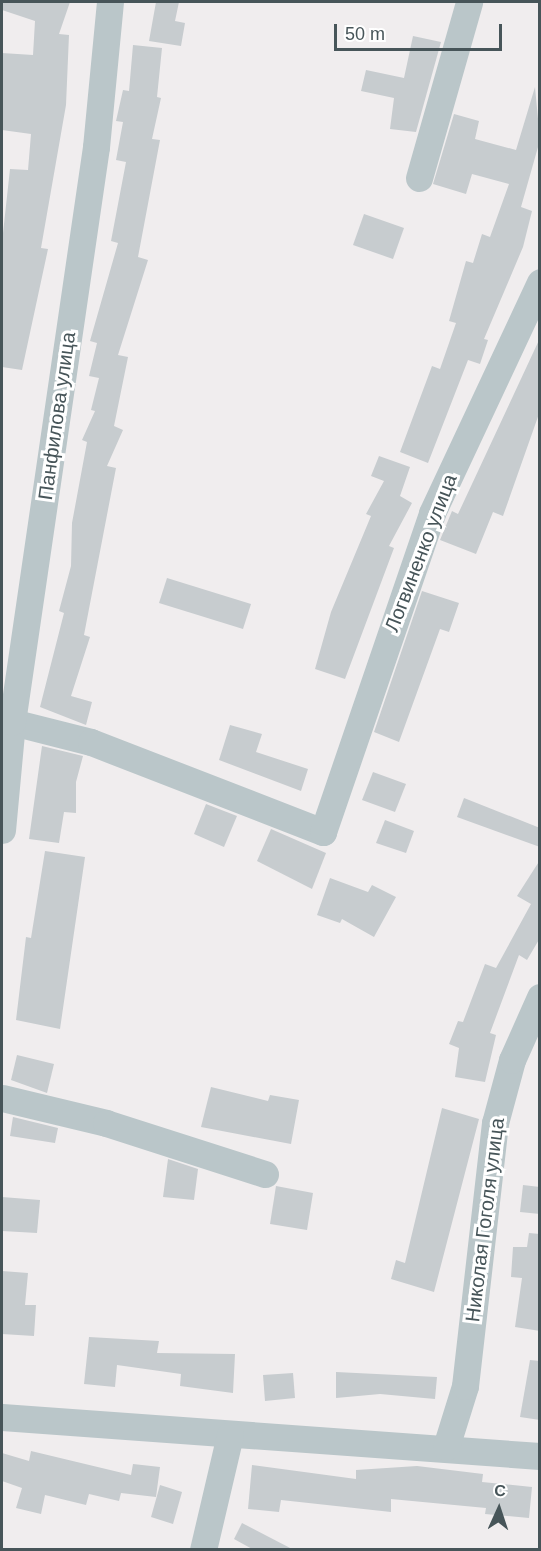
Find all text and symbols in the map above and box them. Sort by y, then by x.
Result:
scale bar [337,12,505,50]
text: 50 m [345,24,385,44]
street label: Панфилова улица [33,331,81,501]
street label: Логвиненко улица [380,471,462,635]
street label: Николая Гоголя улица [461,1116,509,1324]
north arrow [469,1479,529,1539]
text: С [494,1482,506,1499]

